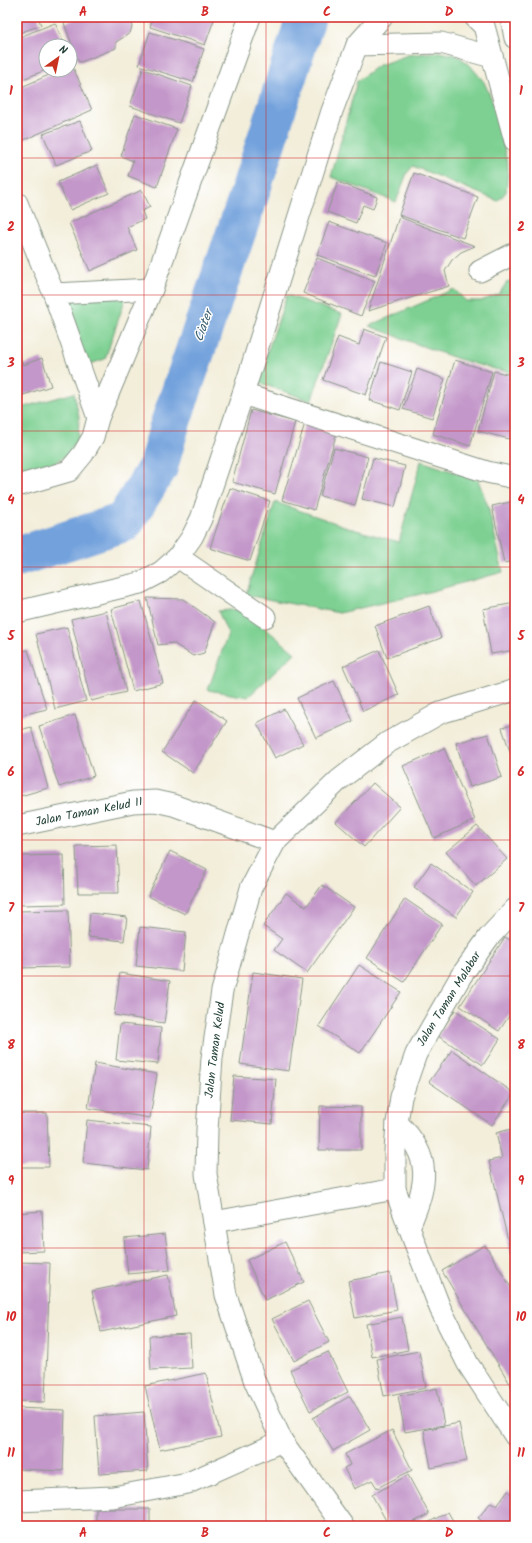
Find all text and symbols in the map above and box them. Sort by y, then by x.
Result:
text: A [79,2,87,23]
text: B [201,2,209,23]
text: C [323,2,331,23]
text: D [445,2,454,23]
north arrow [38,38,78,78]
text: N [55,41,71,60]
text: 1 [9,81,13,102]
text: 1 [519,81,523,102]
text: 2 [7,217,15,238]
text: 2 [517,217,525,238]
water label: Ciater [189,305,220,345]
text: 3 [6,353,15,374]
text: 3 [516,353,525,374]
text: 4 [7,490,15,511]
text: 4 [517,490,525,511]
text: 5 [7,626,16,647]
text: 5 [517,626,526,647]
text: 6 [7,762,15,783]
text: 6 [517,762,525,783]
street label: Jalan Taman Kelud II [34,792,145,832]
text: 7 [8,898,15,919]
text: 7 [518,898,525,919]
street label: Jalan Taman Malabar [412,947,486,1050]
street label: Jalan Taman Kelud [200,1000,230,1099]
text: 8 [7,1035,15,1056]
text: 8 [517,1035,525,1056]
text: 9 [8,1171,15,1192]
text: 9 [518,1171,525,1192]
text: 10 [6,1307,17,1328]
text: 10 [516,1307,527,1328]
text: 11 [7,1443,15,1464]
text: 11 [517,1443,525,1464]
text: A [79,1523,87,1543]
text: B [201,1523,209,1543]
text: C [323,1523,331,1543]
text: D [445,1523,454,1543]

